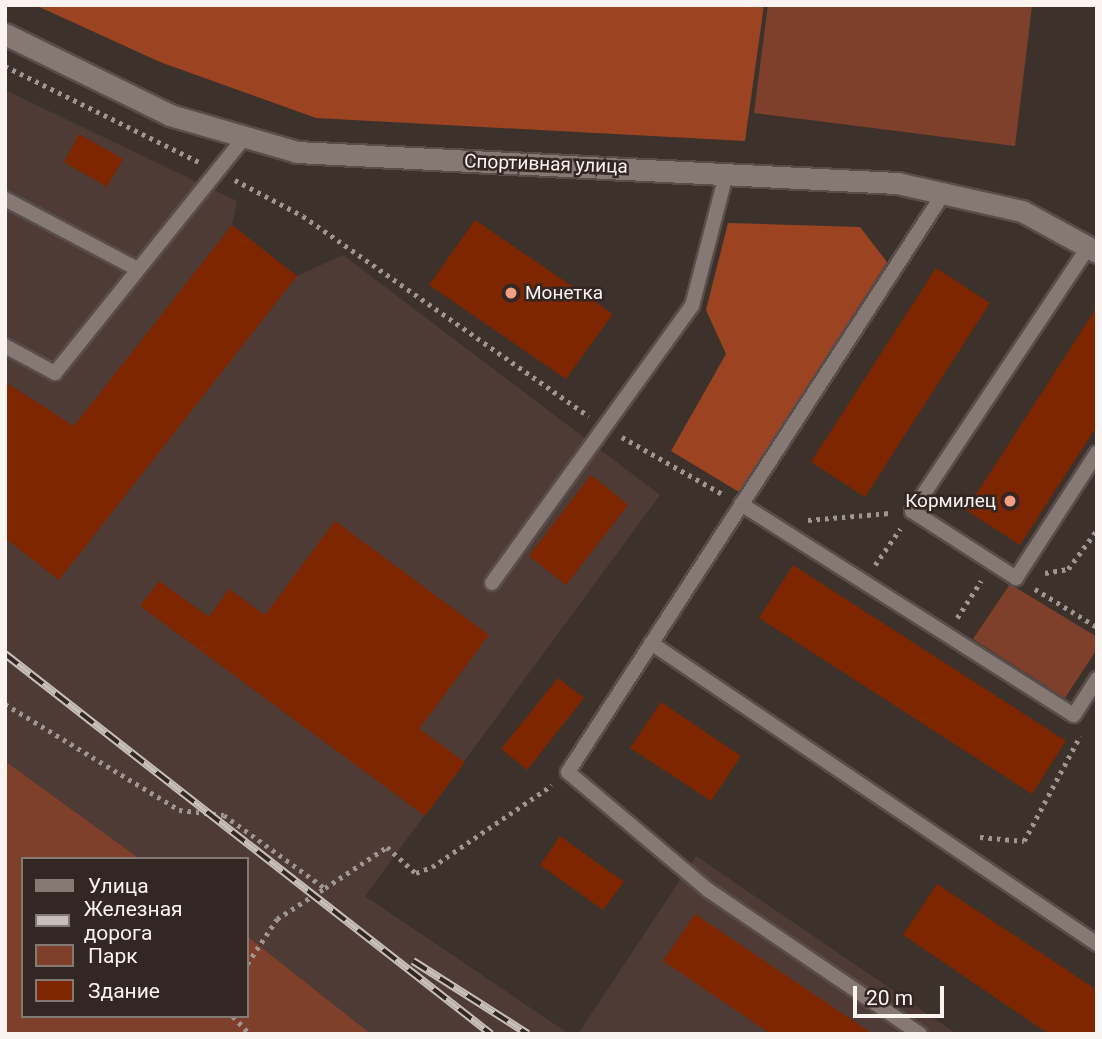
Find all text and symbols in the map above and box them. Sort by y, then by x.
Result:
street label: Спортивная улица [464,150,628,178]
place label: Монетка [525,282,603,304]
marker: Монетка [503,285,519,301]
place label: Кормилец [905,490,996,512]
marker: Кормилец [1002,493,1018,509]
legend [21,857,248,1018]
text: Улица [88,874,149,898]
text: Железная дорога [84,897,183,945]
text: Парк [88,944,138,968]
scale bar [857,972,948,1016]
text: Здание [88,979,160,1003]
text: 20 m [866,986,913,1010]

